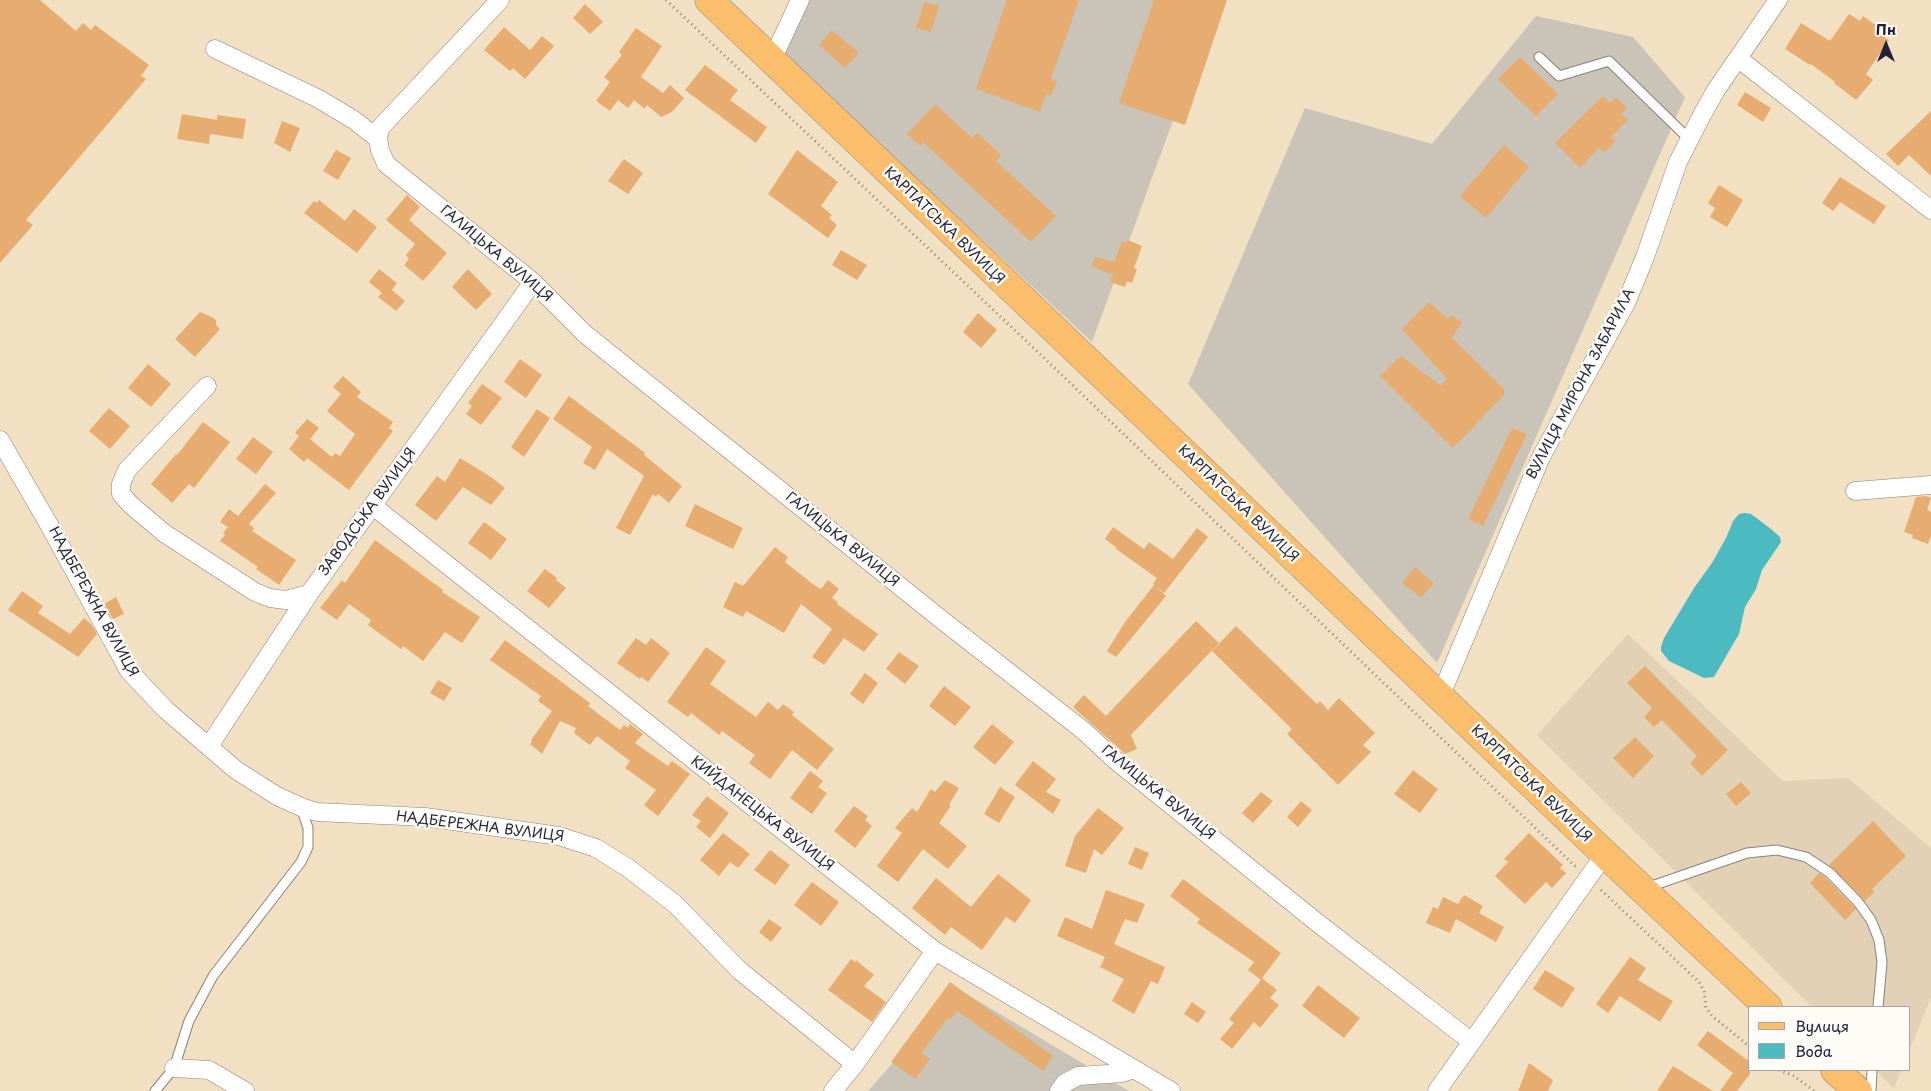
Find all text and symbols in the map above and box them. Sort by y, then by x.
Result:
text: Пн [1876,19,1896,40]
north arrow [1861,20,1911,70]
street label: КАРПАТСЬКА ВУЛИЦЯ [880,164,1008,288]
street label: ГАЛИЦЬКА ВУЛИЦЯ [437,202,555,306]
street label: ВУЛИЦЯ МИРОНА ЗАБАРИЛА [1523,286,1639,482]
street label: КАРПАТСЬКА ВУЛИЦЯ [1174,442,1302,566]
street label: ЗАВОДСЬКА ВУЛИЦЯ [316,445,420,579]
street label: ГАЛИЦЬКА ВУЛИЦЯ [782,489,902,591]
street label: НАДБЕРЕЖНА ВУЛИЦЯ [45,524,141,680]
street label: КАРПАТСЬКА ВУЛИЦЯ [1467,722,1595,846]
street label: ГАЛИЦЬКА ВУЛИЦЯ [1098,742,1218,844]
street label: КИЙДАНЕЦЬКА ВУЛИЦЯ [687,753,837,875]
street label: НАДБЕРЕЖНА ВУЛИЦЯ [395,808,565,846]
legend [1748,1006,1911,1071]
text: Вулиця [1795,1014,1849,1037]
text: Вода [1795,1039,1832,1062]

